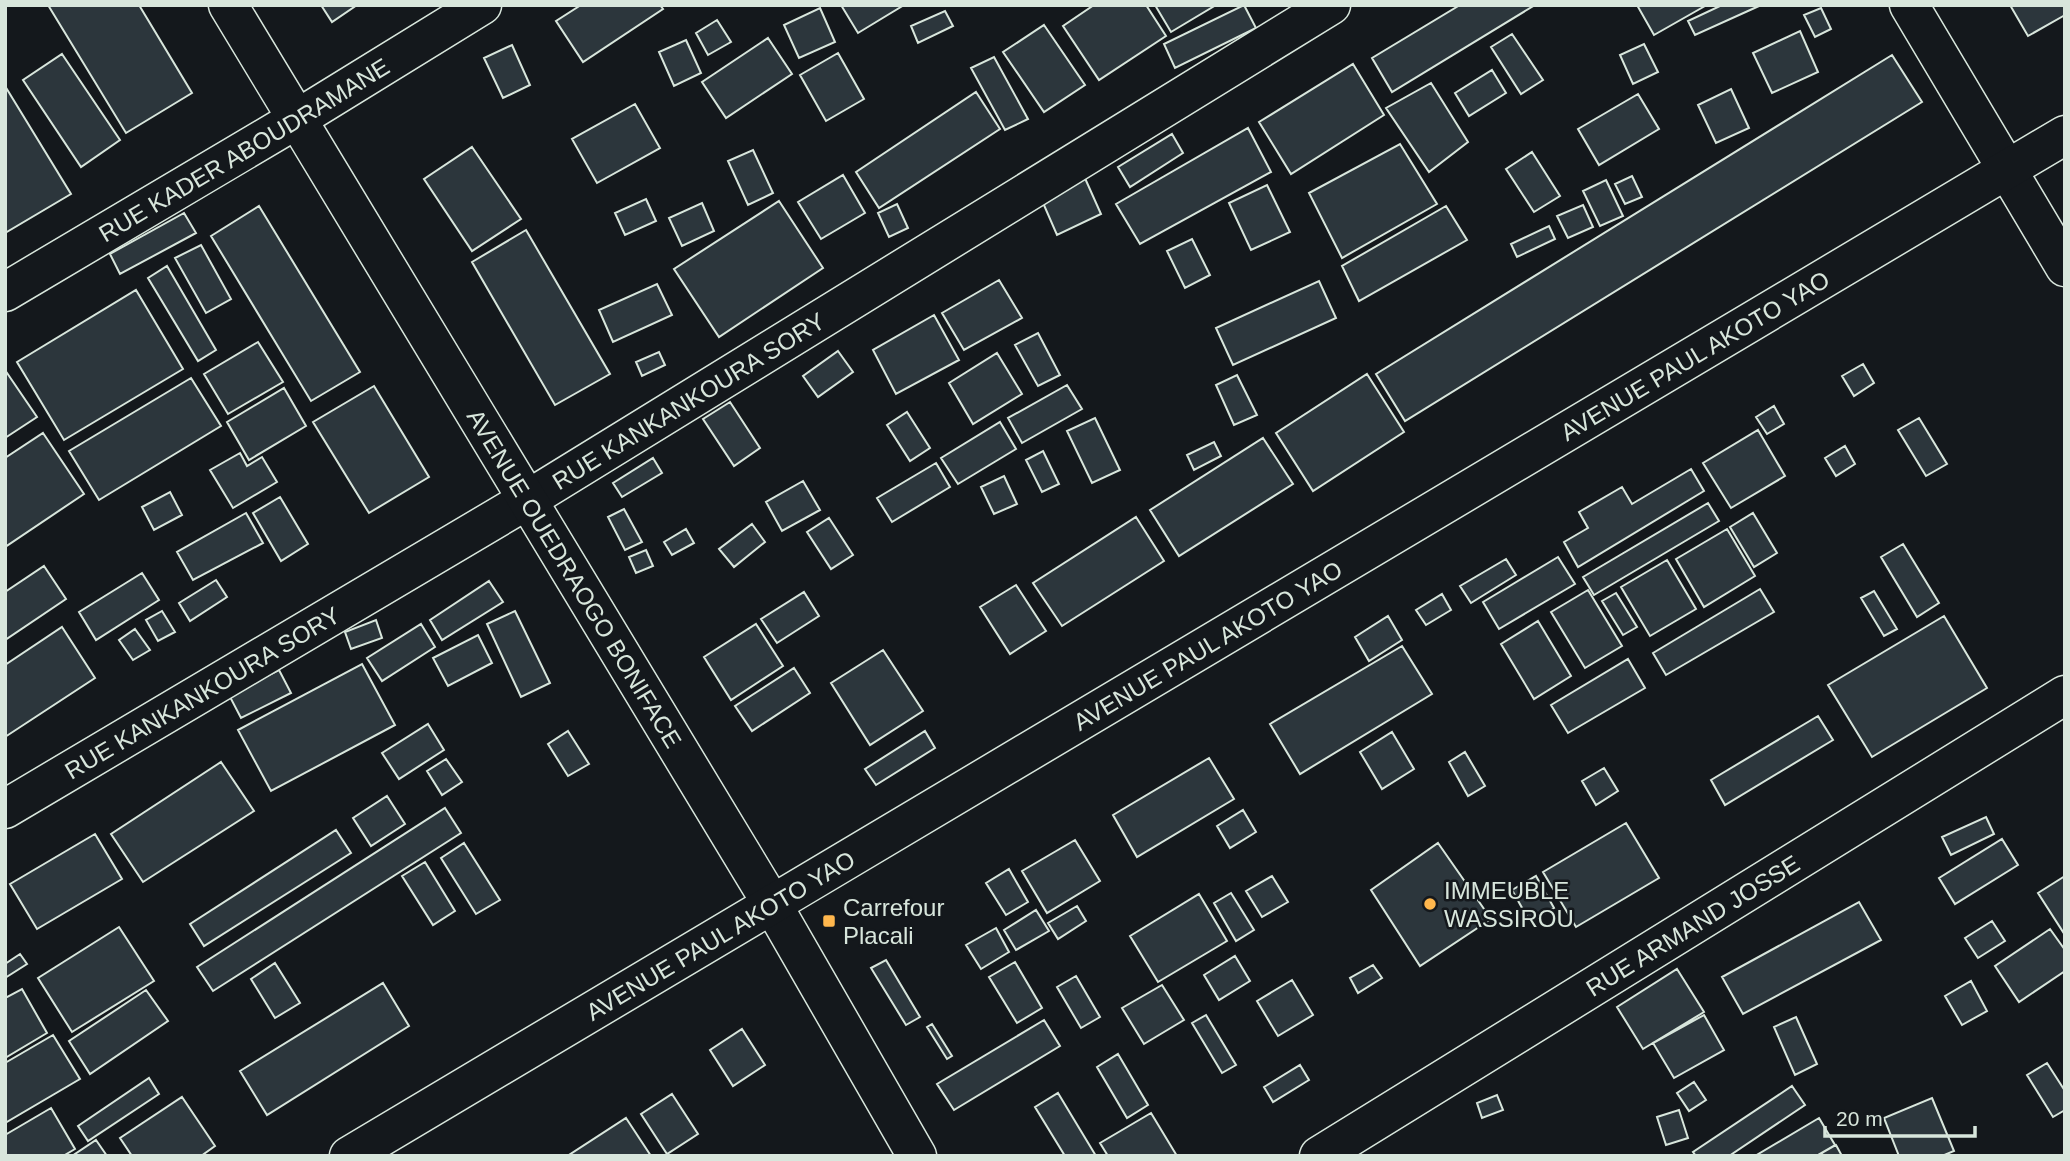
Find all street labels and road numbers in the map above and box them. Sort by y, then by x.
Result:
street label: RUE KADER ABOUDRAMANE [94,52,394,247]
street label: AVENUE PAUL AKOTO YAO [1556,265,1834,446]
street label: RUE KANKANKOURA SORY [547,307,829,495]
street label: AVENUE OUEDRAOGO BONIFACE [462,404,687,752]
street label: AVENUE PAUL AKOTO YAO [1068,555,1347,735]
street label: RUE KANKANKOURA SORY [60,601,344,784]
street label: AVENUE PAUL AKOTO YAO [581,845,859,1025]
street label: RUE ARMAND JOSSE [1581,849,1804,1001]

